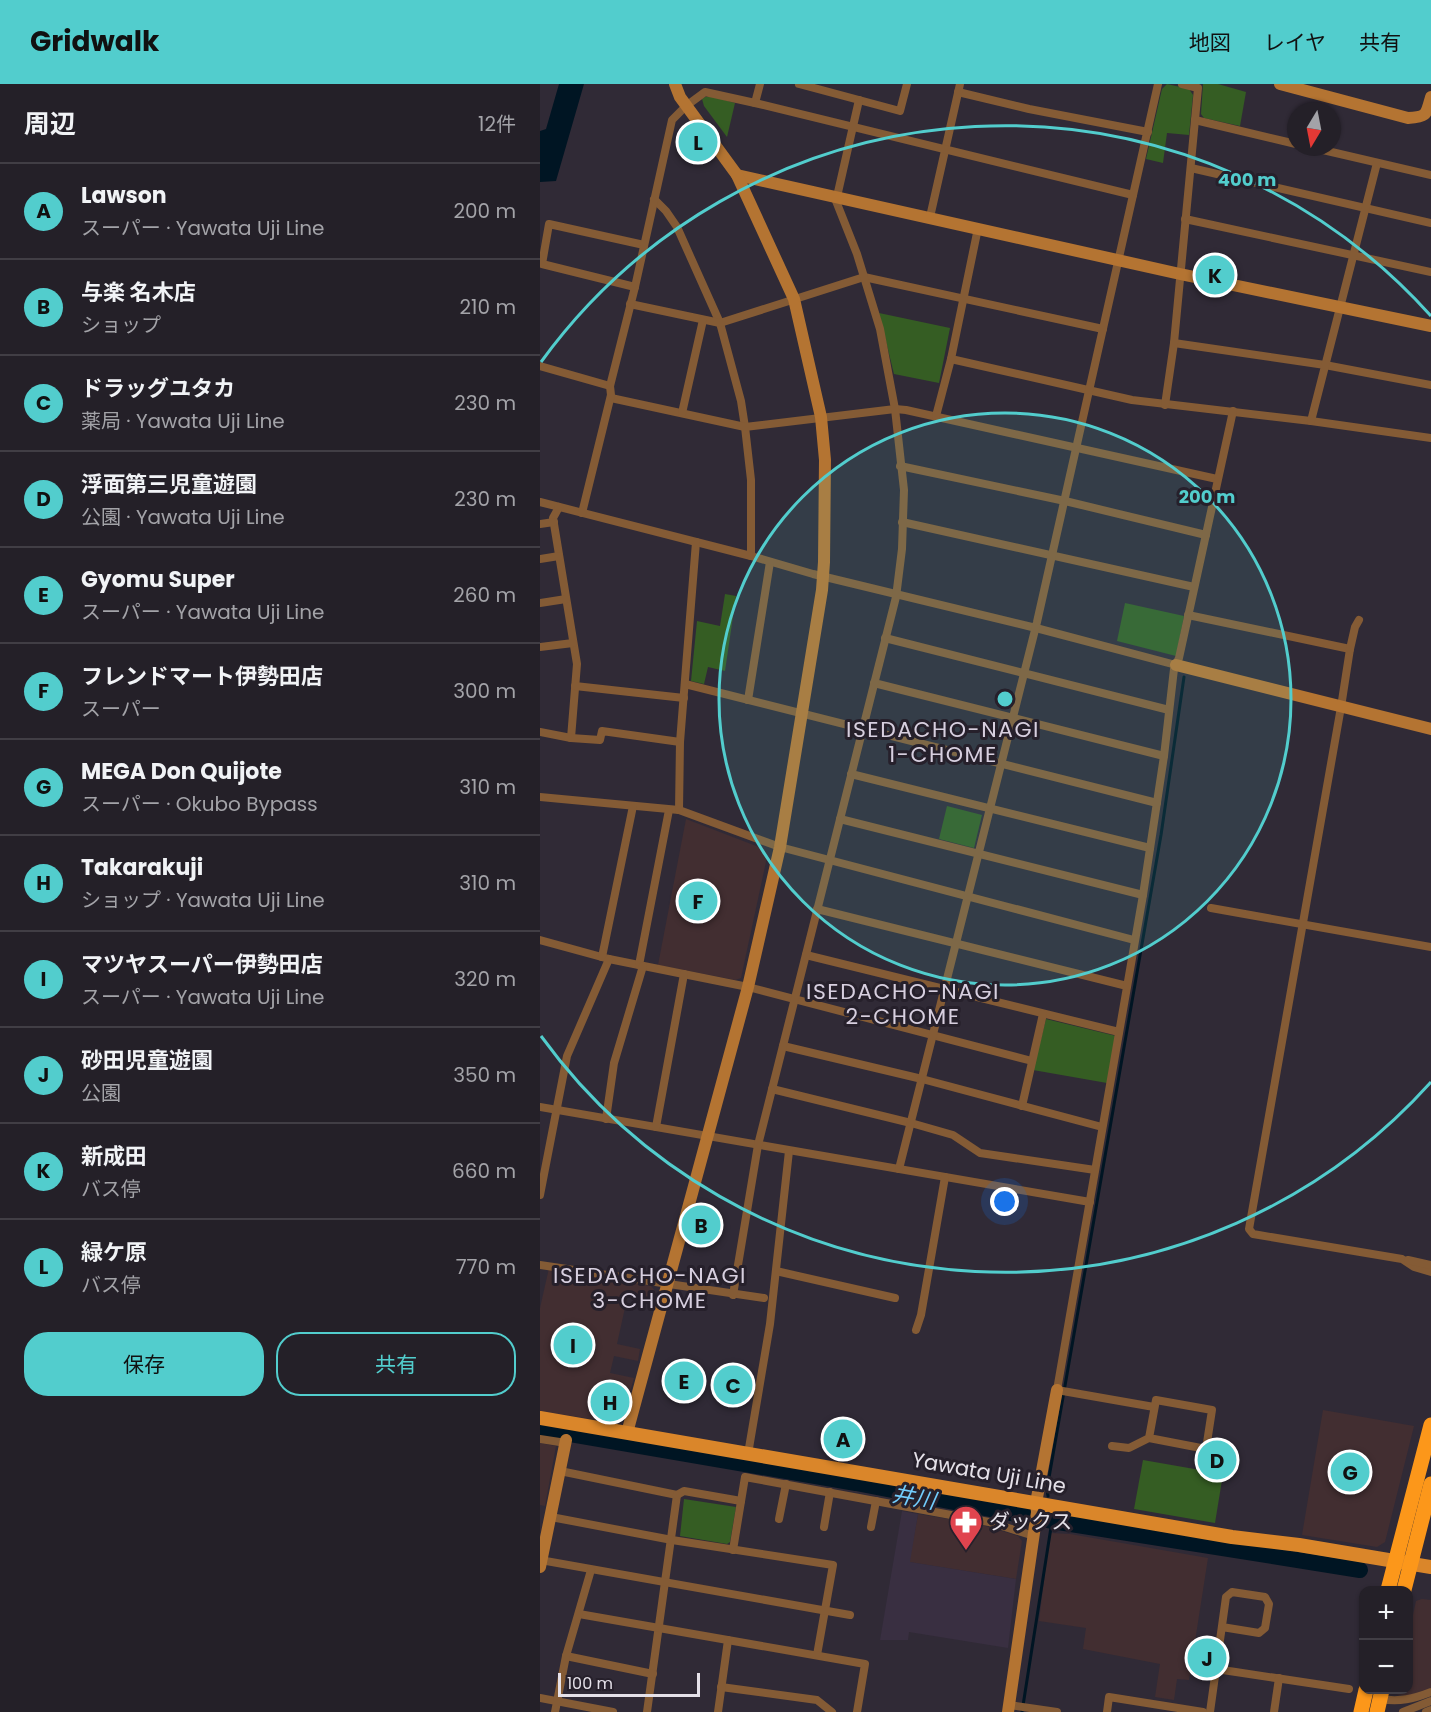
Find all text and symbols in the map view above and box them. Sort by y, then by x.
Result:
text: Gridwalk [30,22,159,61]
text: 地図 [1189,28,1231,57]
text: レイヤ [1264,28,1326,57]
text: 共有 [1359,28,1401,57]
north arrow [1287,102,1341,156]
text: 周辺 [24,106,76,142]
text: 12件 [478,110,516,138]
pin: L [678,120,718,164]
text: 400 m [1218,167,1276,192]
text: Lawson [81,180,167,211]
text: A [36,197,51,225]
text: 200 m [453,197,516,225]
text: スーパー · Yawata Uji Line [81,214,324,242]
pin: K [1196,252,1234,297]
text: 与楽 名木店 [81,277,196,308]
text: B [37,293,50,321]
text: 210 m [460,293,516,321]
text: ショップ [81,311,161,339]
text: ドラッグユタカ [81,373,235,404]
text: C [36,389,51,417]
text: 230 m [454,389,516,417]
text: 薬局 · Yawata Uji Line [81,407,285,435]
text: 浮面第三児童遊園 [81,469,257,500]
text: 200 m [1179,484,1235,509]
text: D [36,485,51,513]
text: 230 m [454,485,516,513]
text: 公園 · Yawata Uji Line [81,503,285,531]
text: Gyomu Super [81,564,235,595]
text: E [38,581,49,609]
text: 260 m [453,581,516,609]
text: スーパー · Yawata Uji Line [81,598,324,626]
text: フレンドマート伊勢田店 [81,661,323,692]
text: F [38,677,49,705]
text: 300 m [453,677,516,705]
centre of rings [995,689,1015,709]
text: スーパー [81,695,161,723]
district label: ISEDACHO-NAGI 1-CHOME [846,714,1040,770]
text: MEGA Don Quijote [81,756,282,787]
text: G [36,773,51,801]
text: 310 m [459,773,516,801]
text: スーパー · Okubo Bypass [81,790,318,818]
text: Takarakuji [81,852,203,883]
text: H [36,869,51,897]
text: 310 m [459,869,516,897]
pin: F [678,878,718,924]
text: ショップ · Yawata Uji Line [81,886,325,914]
text: マツヤスーパー伊勢田店 [81,949,323,980]
text: I [41,965,46,993]
text: 320 m [454,965,516,993]
district label: ISEDACHO-NAGI 2-CHOME [806,976,1000,1032]
text: スーパー · Yawata Uji Line [81,983,324,1011]
text: 砂田児童遊園 [81,1045,213,1076]
text: J [38,1061,49,1089]
text: 350 m [453,1061,516,1089]
text: 公園 [81,1079,121,1107]
text: 新成田 [81,1141,147,1172]
text: K [37,1157,50,1185]
text: 660 m [452,1157,516,1185]
text: バス停 [81,1175,141,1203]
your location [990,1187,1019,1216]
pin: B [682,1202,720,1248]
text: 緑ケ原 [81,1237,147,1268]
text: L [39,1253,48,1281]
text: 770 m [456,1253,516,1281]
district label: ISEDACHO-NAGI 3-CHOME [553,1260,747,1316]
text: バス停 [81,1271,141,1299]
pin: I [554,1322,592,1368]
button: 保存 [24,1332,264,1396]
button: 共有 [276,1332,516,1396]
pin: E [664,1358,704,1404]
pin: C [714,1362,752,1408]
pin: H [590,1380,630,1424]
pin: A [824,1416,862,1462]
pin: D [1198,1438,1236,1482]
street label: Yawata Uji Line [910,1445,1069,1500]
pin: G [1330,1450,1370,1494]
water label: 井川 [890,1478,940,1517]
pharmacy icon: ダックス [948,1504,984,1551]
place label: ダックス [989,1507,1072,1536]
map controls [1359,1586,1413,1694]
button: + [1359,1586,1413,1640]
pin: J [1188,1636,1226,1680]
button: − [1359,1640,1413,1694]
scale bar [558,1670,700,1698]
text: 100 m [567,1672,613,1695]

